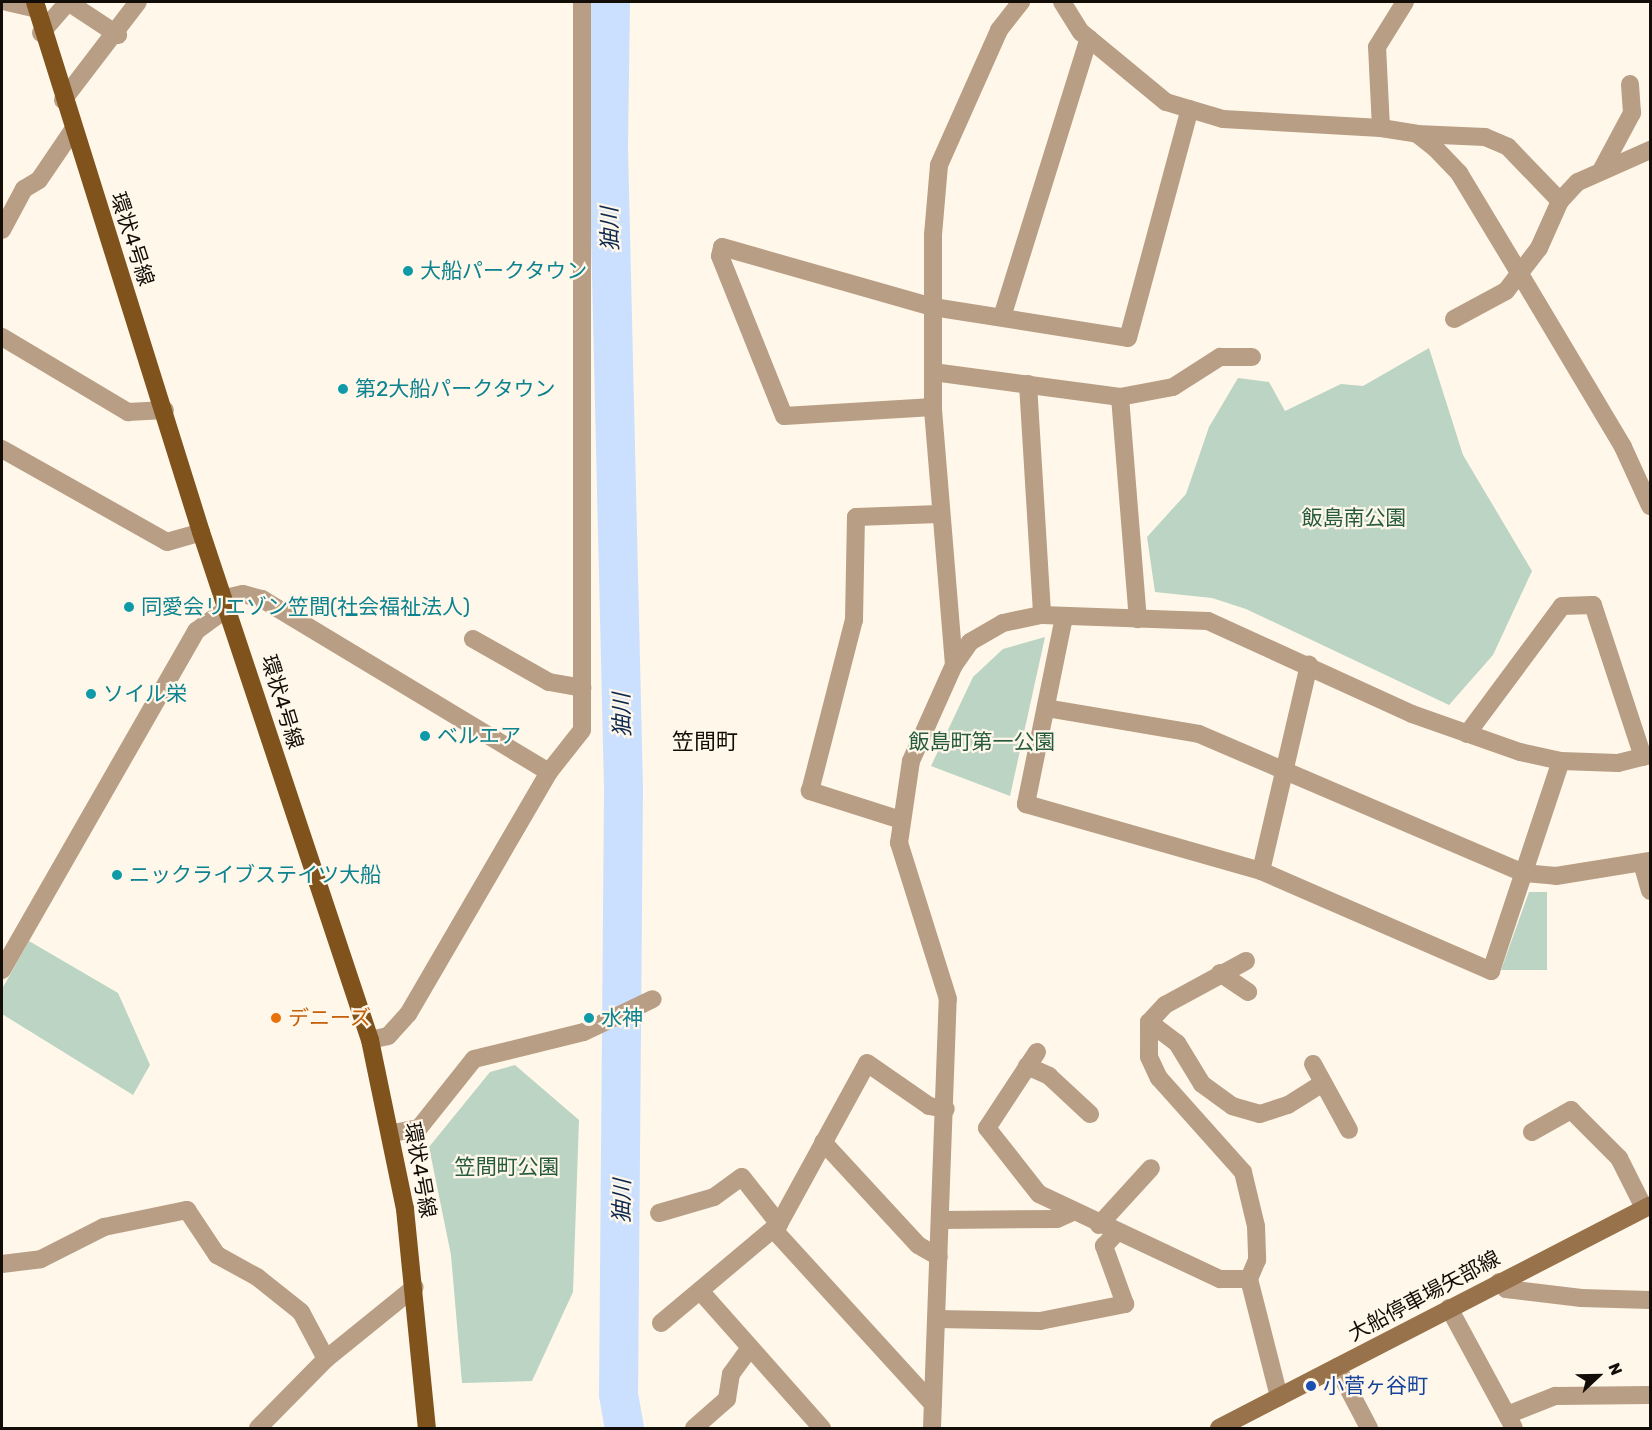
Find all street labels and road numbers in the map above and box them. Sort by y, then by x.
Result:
street label: 環状4号線 [105,189,159,289]
street label: 環状4号線 [256,652,308,752]
street label: 環状4号線 [399,1120,441,1220]
street label: 大船停車場矢部線 [1344,1245,1504,1347]

